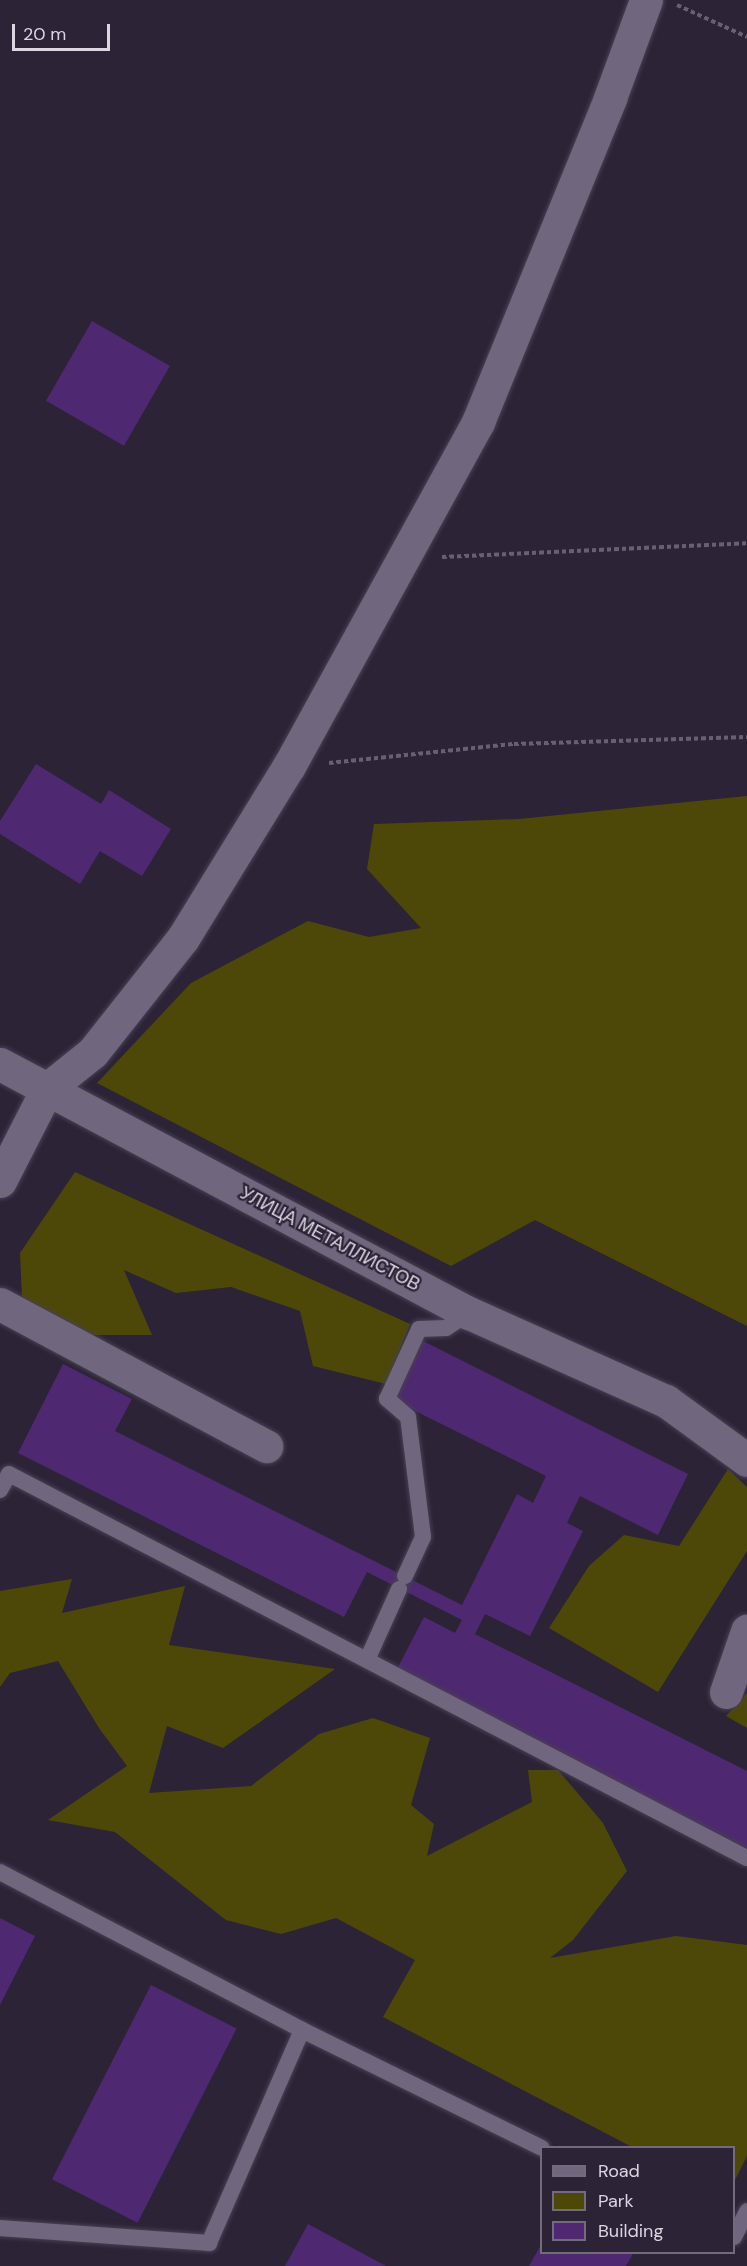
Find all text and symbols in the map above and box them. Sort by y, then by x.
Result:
scale bar [15,12,112,50]
text: 20 m [23,22,66,46]
street label: УЛИЦА МЕТАЛЛИСТОВ [236,1182,424,1296]
legend [540,2146,735,2254]
text: Road [598,2159,640,2183]
text: Park [598,2189,634,2213]
text: Building [598,2219,663,2243]

